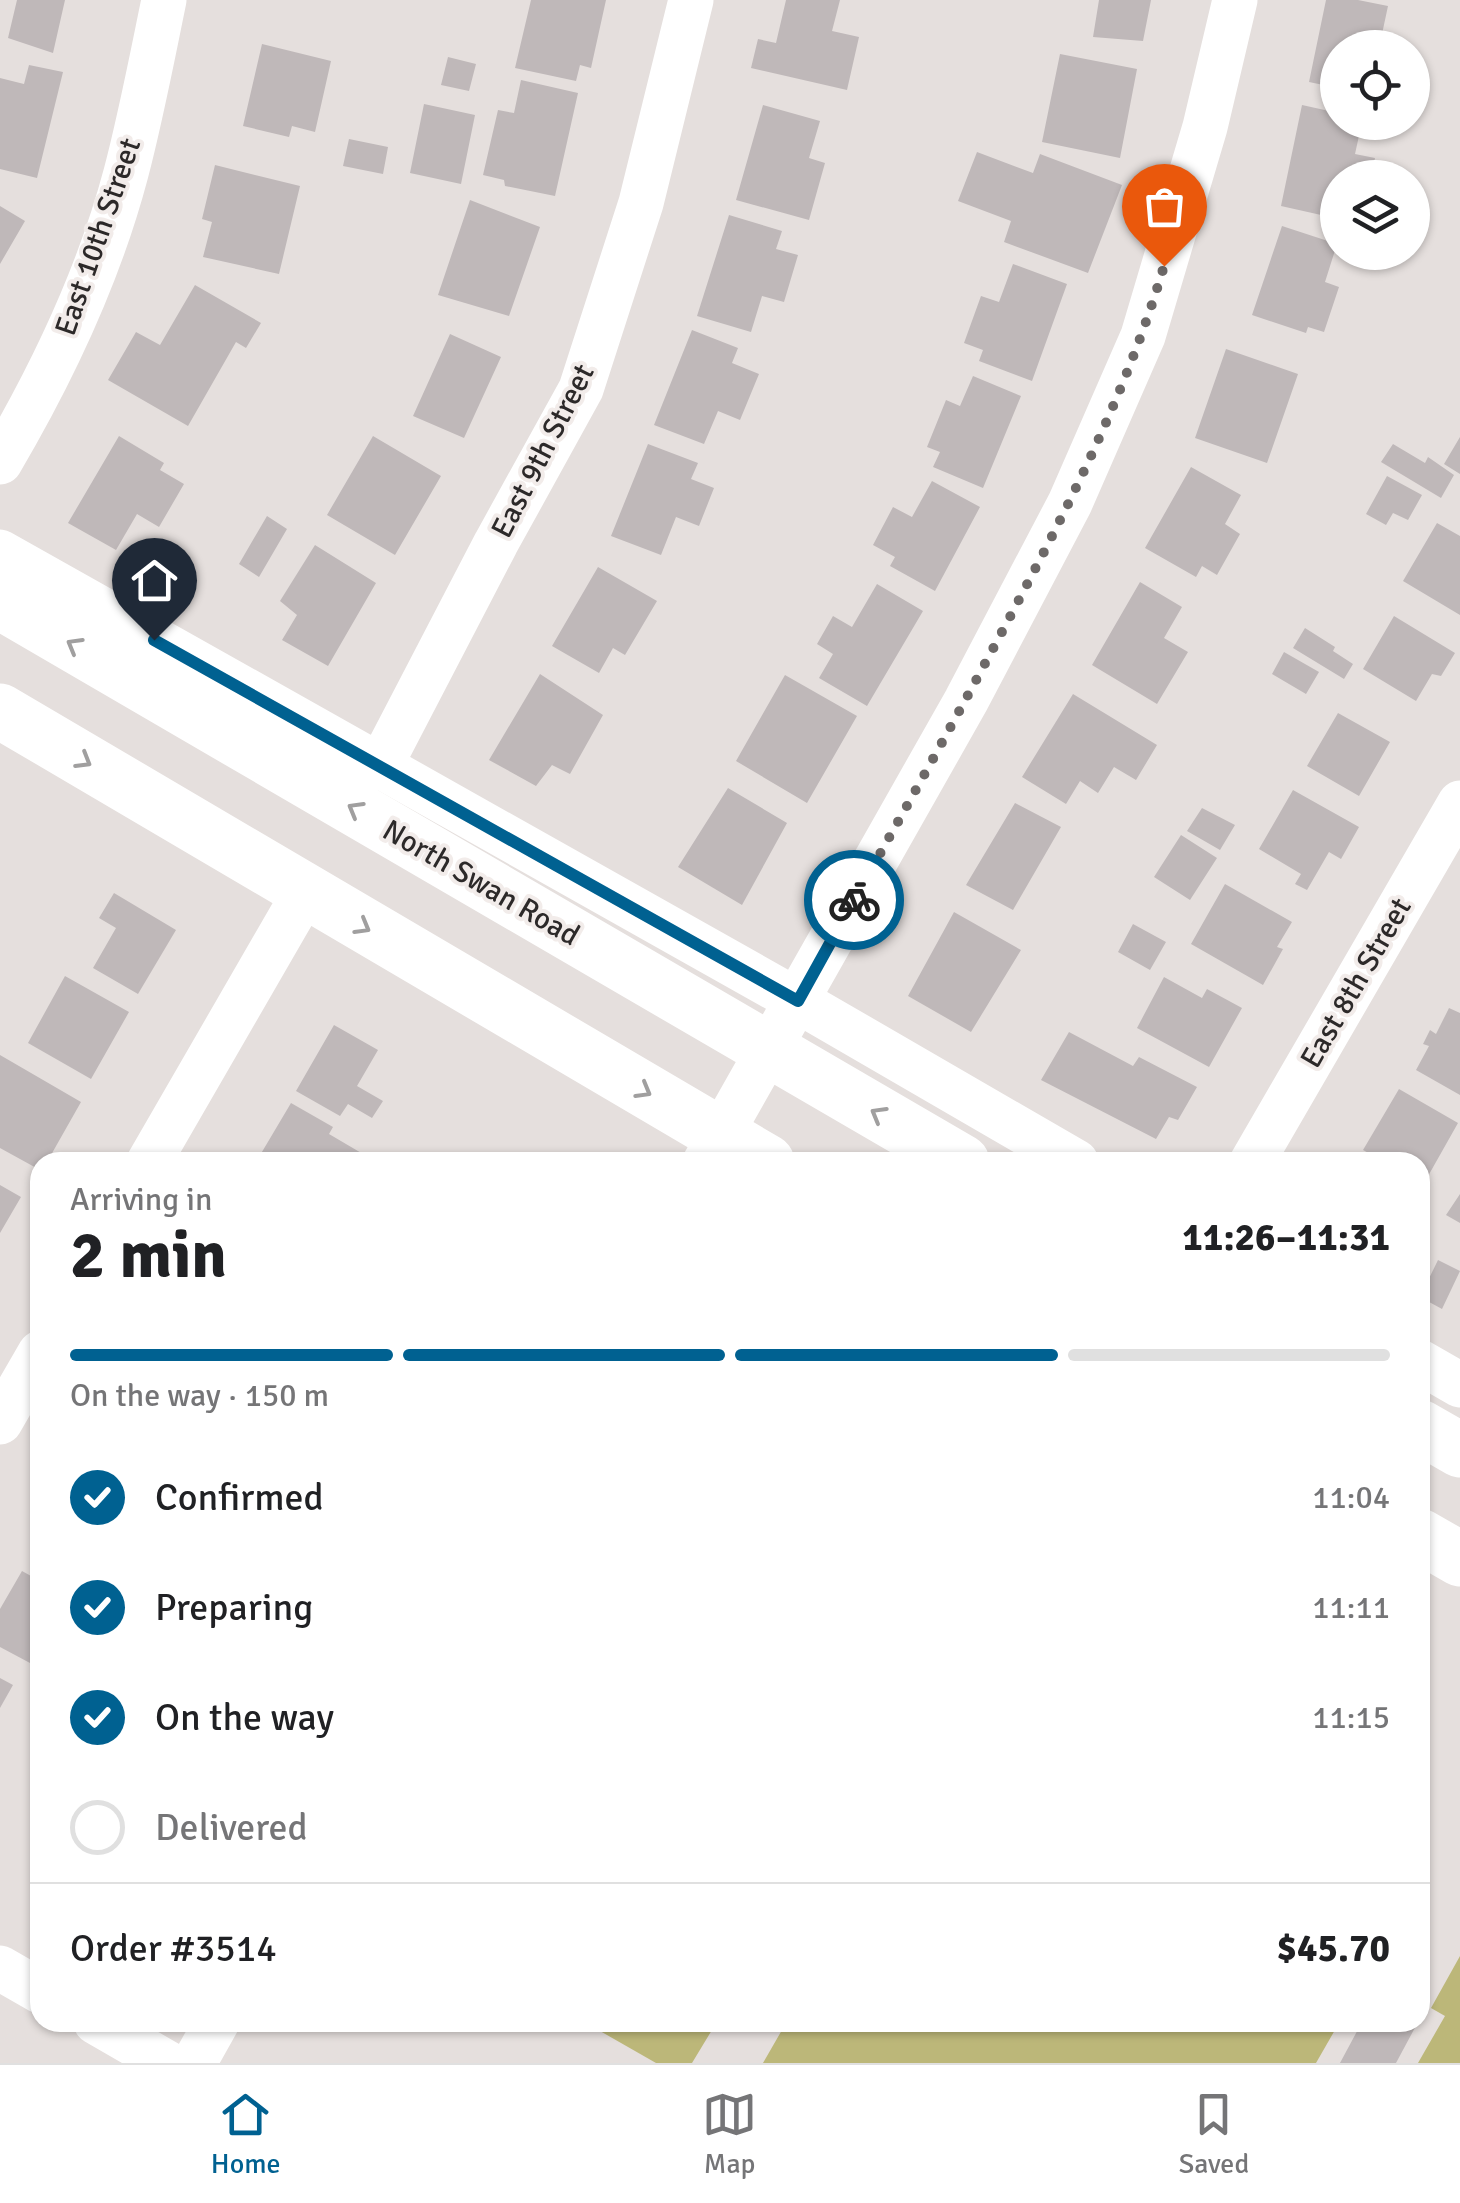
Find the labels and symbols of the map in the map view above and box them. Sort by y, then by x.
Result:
street label: East 10th Street [47,133,149,341]
pin [1122,164,1207,267]
street label: East 9th Street [483,358,603,544]
pin [112,538,197,641]
one-way arrow [67,638,85,657]
one-way arrow [73,749,91,768]
one-way arrow [348,802,366,822]
street label: North Swan Road [376,812,586,954]
courier [804,850,904,950]
street label: East 8th Street [1292,891,1420,1075]
one-way arrow [352,914,370,934]
one-way arrow [633,1079,651,1098]
one-way arrow [870,1106,888,1126]

